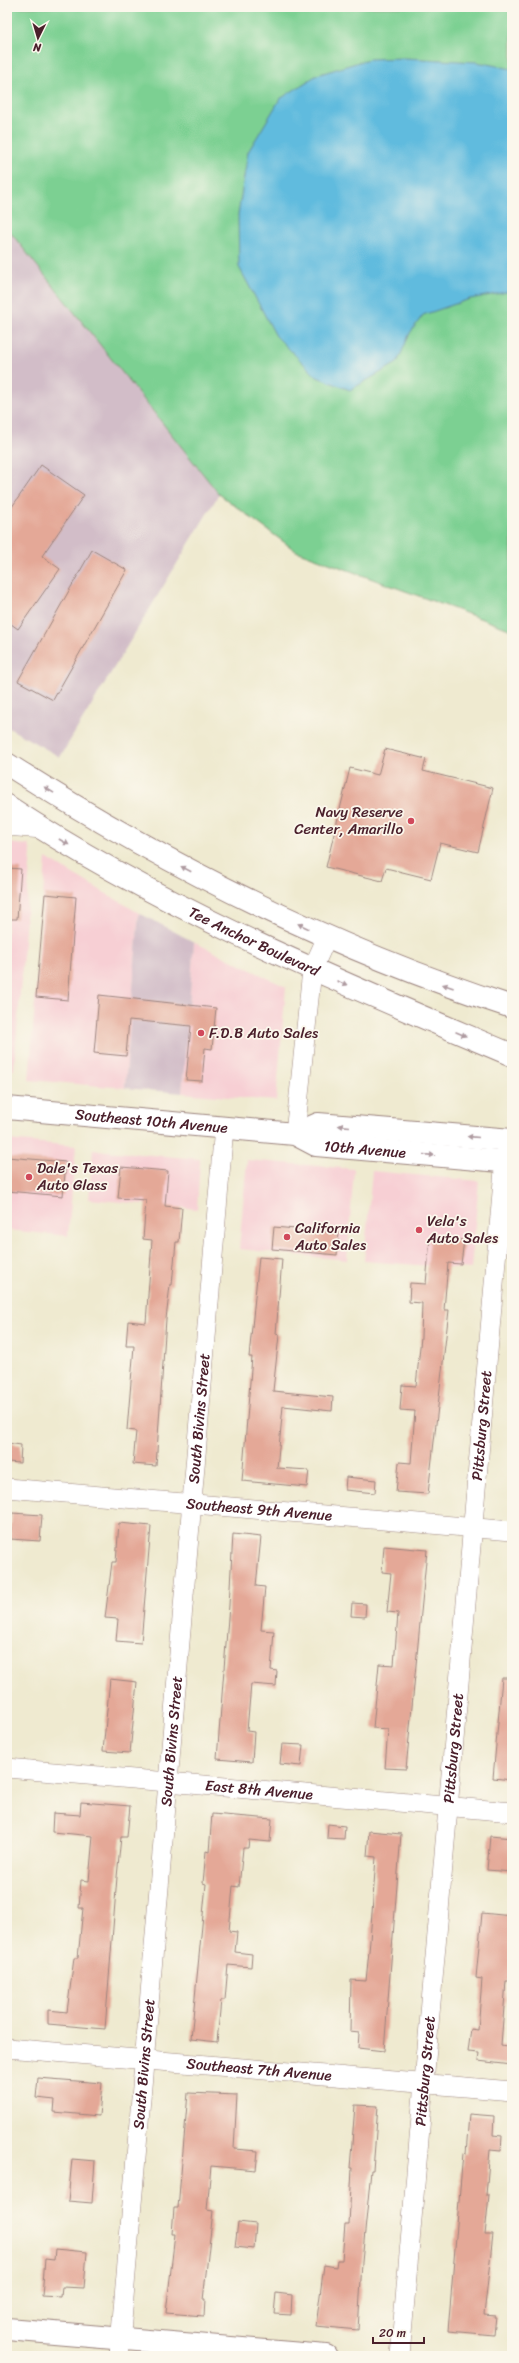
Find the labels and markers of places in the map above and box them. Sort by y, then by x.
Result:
place label: Navy Reserve Center, Amarillo [294,799,403,842]
marker: Navy Reserve Center, Amarillo [406,816,416,826]
place label: F.D.B Auto Sales [209,1020,319,1046]
marker: F.D.B Auto Sales [196,1028,206,1038]
place label: Dale's Texas Auto Glass [36,1155,118,1198]
marker: Dale's Texas Auto Glass [24,1172,34,1182]
place label: Vela's Auto Sales [426,1208,499,1251]
place label: California Auto Sales [294,1215,367,1258]
marker: Vela's Auto Sales [414,1225,424,1235]
marker: California Auto Sales [282,1232,292,1242]

